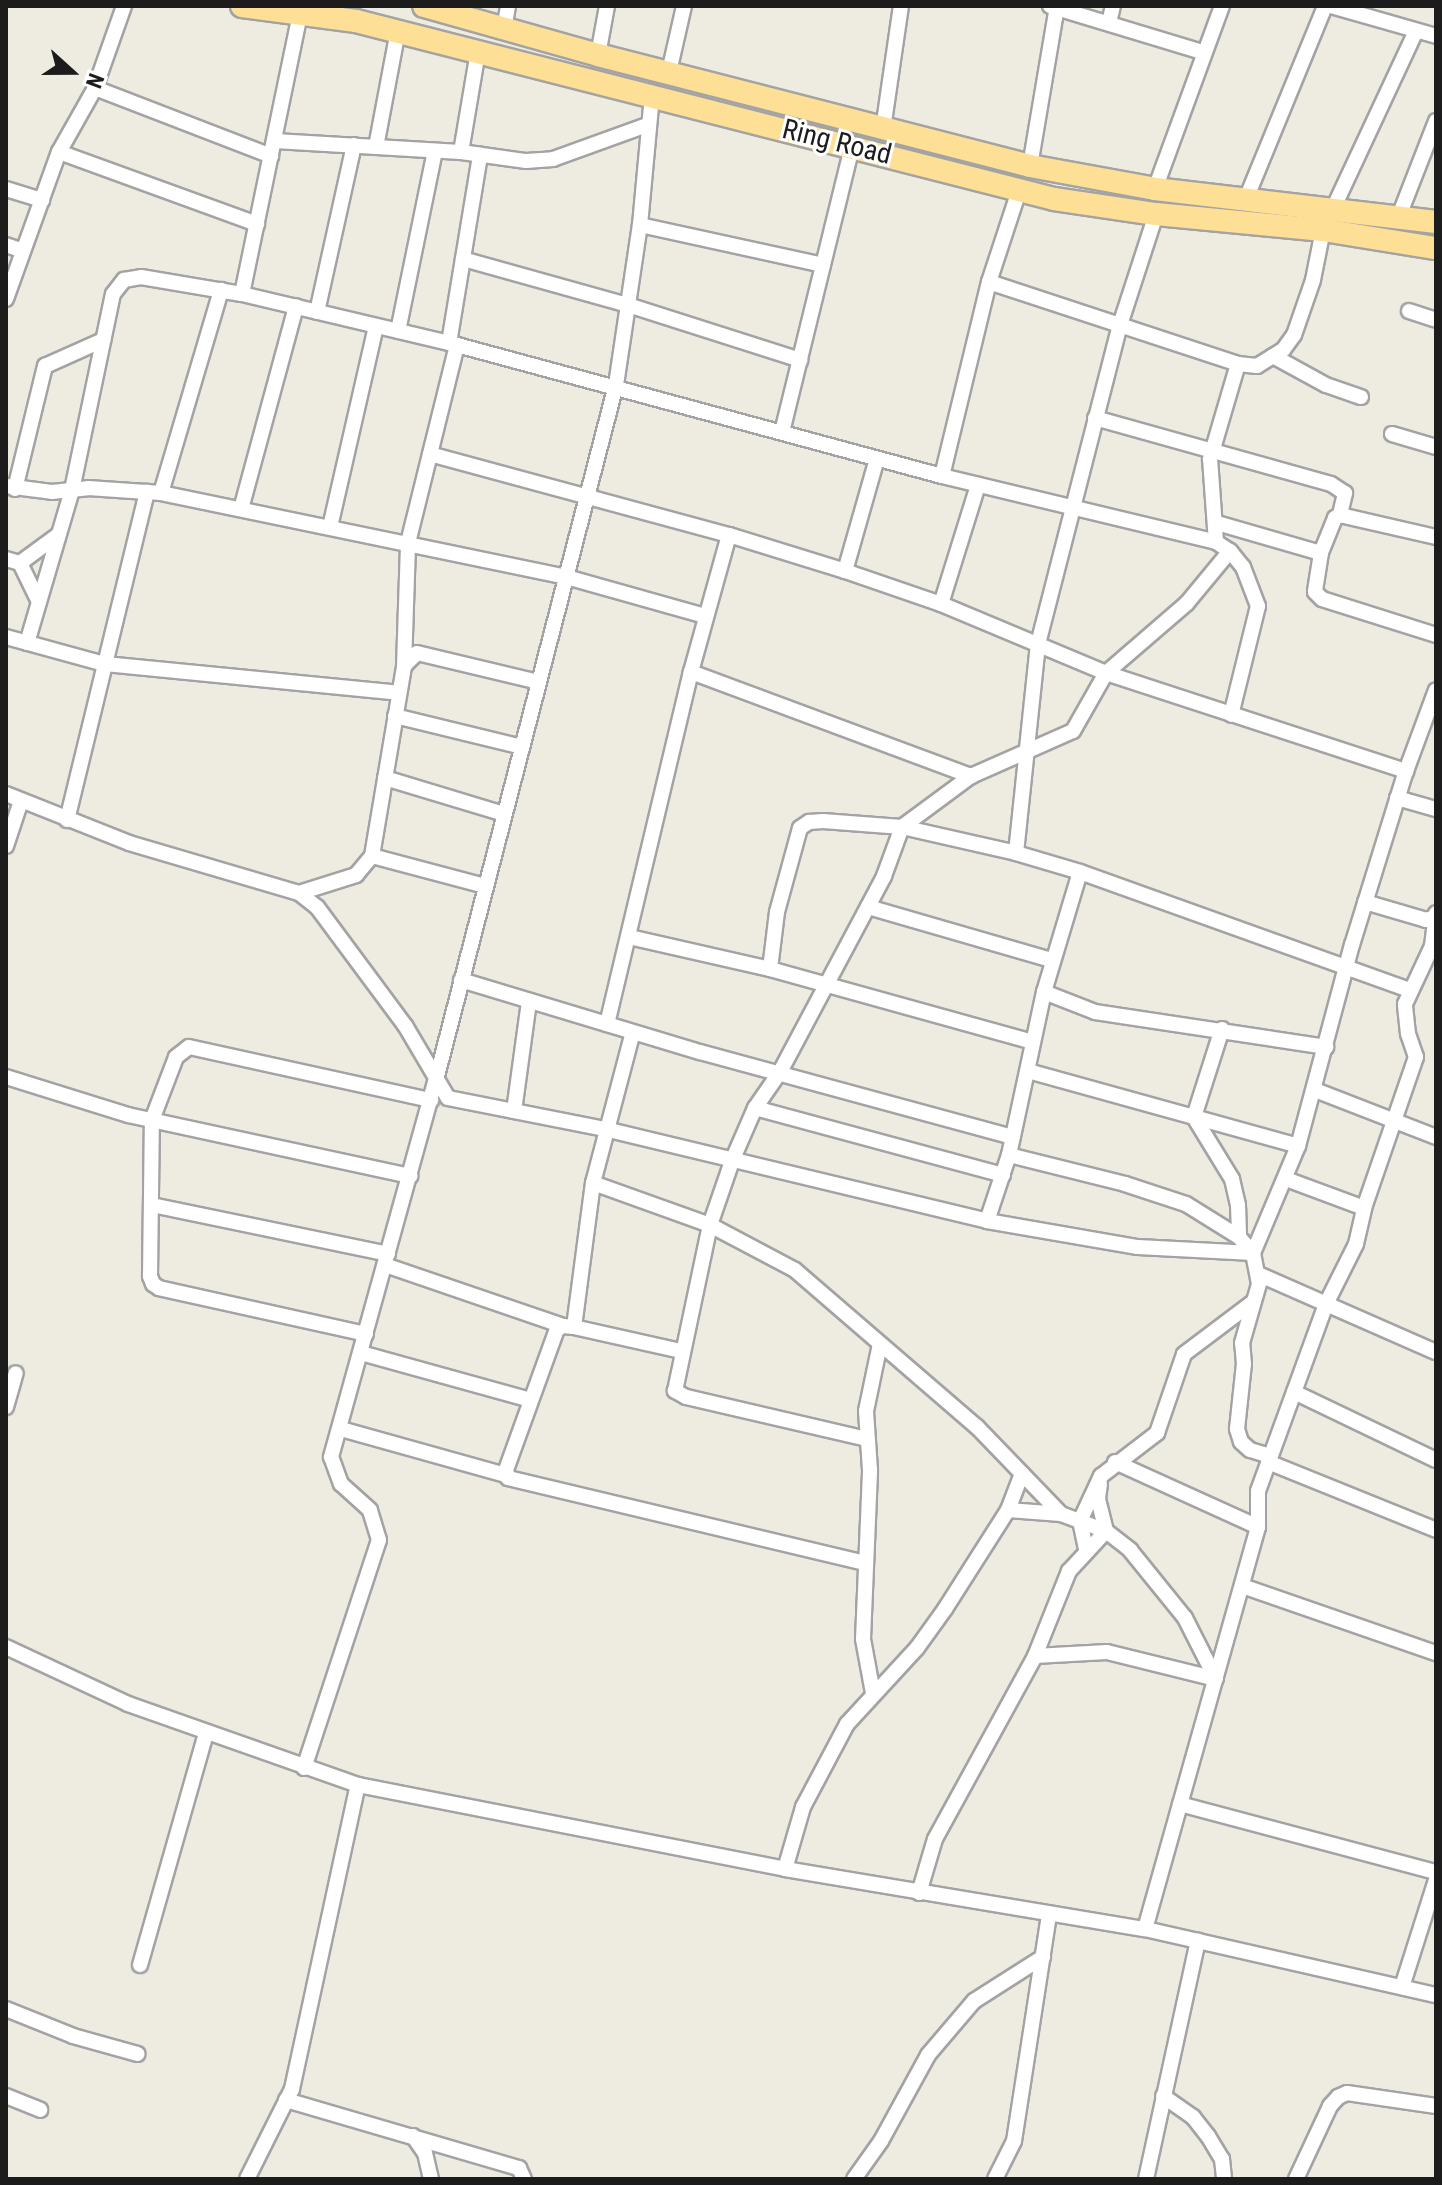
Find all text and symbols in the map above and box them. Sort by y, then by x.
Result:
north arrow [32,32,112,112]
text: N [81,70,109,92]
street label: Ring Road [779,112,895,172]

